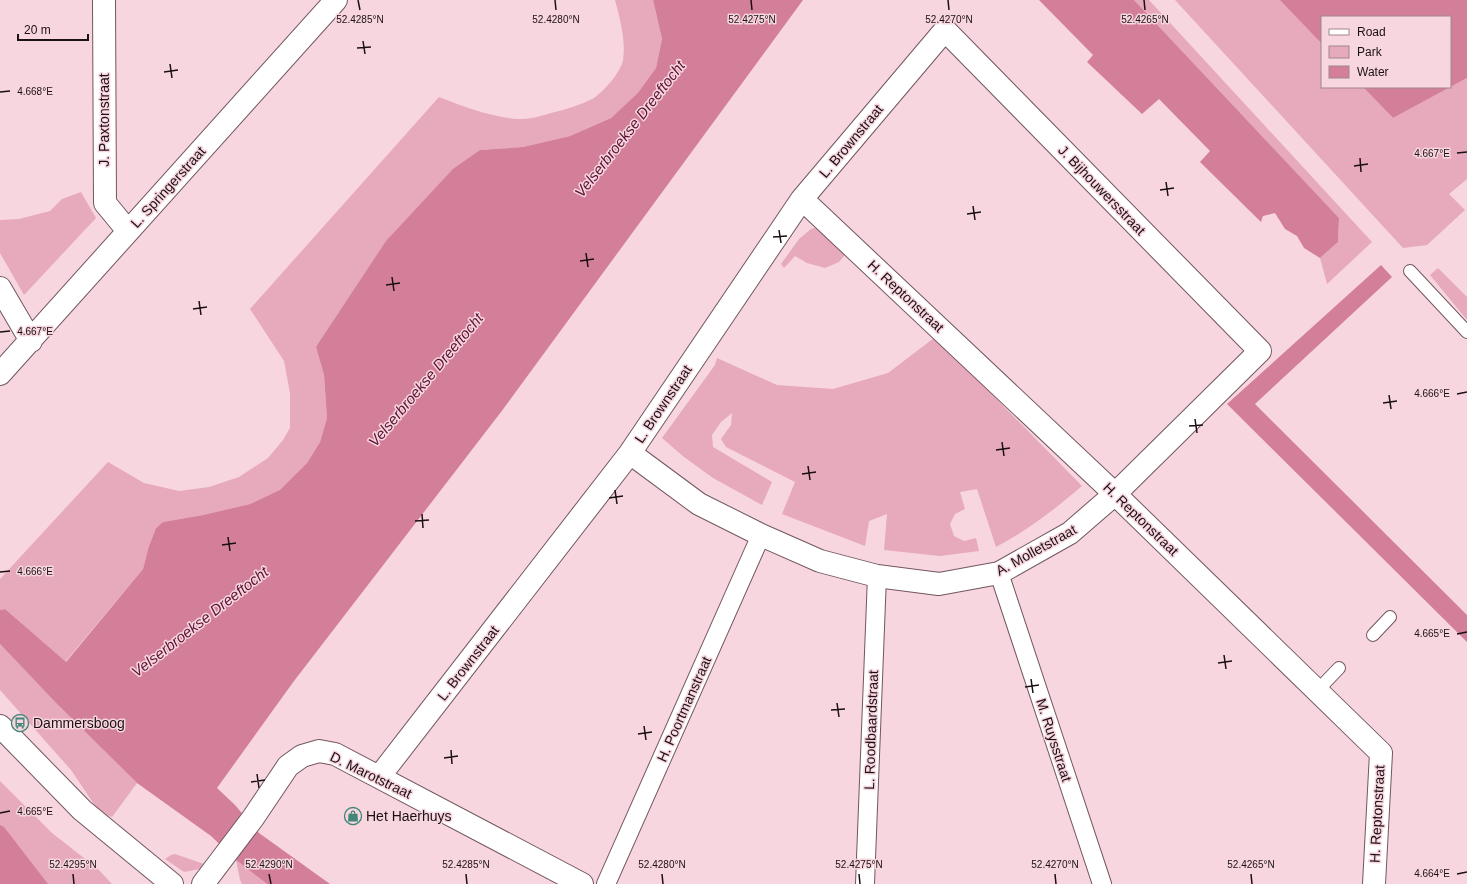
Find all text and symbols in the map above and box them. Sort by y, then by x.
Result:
text: 52.4285°N [336,14,384,25]
text: 52.4280°N [532,14,580,25]
text: 52.4275°N [728,14,776,25]
text: 52.4270°N [925,14,973,25]
text: 52.4265°N [1121,14,1169,25]
scale bar [18,16,88,42]
legend [1321,16,1451,88]
text: 20 m [24,23,51,37]
text: Road [1357,25,1386,39]
text: Park [1357,45,1383,59]
water label: Velserbroekse Dreeftocht [571,56,689,200]
text: Water [1357,65,1389,79]
street label: J. Paxtonstraat [96,73,112,167]
text: 4.668°E [17,86,53,97]
street label: L. Brownstraat [816,101,886,181]
street label: J. Bijhouwersstraat [1055,142,1149,238]
street label: L. Springerstraat [127,143,209,231]
text: 4.667°E [1414,148,1450,159]
street label: H. Reptonstraat [865,257,947,335]
water label: Velserbroekse Dreeftocht [365,309,487,450]
text: 4.667°E [17,326,53,337]
street label: L. Brownstraat [631,362,695,446]
text: 4.666°E [1414,388,1450,399]
street label: H. Reptonstraat [1100,479,1182,559]
street label: A. Molletstraat [993,521,1079,579]
water label: Velserbroekse Dreeftocht [128,562,272,680]
text: 4.666°E [17,566,53,577]
street label: L. Brownstraat [434,622,502,703]
text: 4.665°E [1414,628,1450,639]
street label: H. Poortmanstraat [654,654,714,764]
street label: L. Roodbaardstraat [861,670,881,790]
street label: M. Ruysstraat [1033,696,1075,784]
bus stop icon: Dammersboog [10,713,30,733]
place label: Dammersboog [33,715,125,731]
street label: D. Marotstraat [328,748,414,802]
street label: H. Reptonstraat [1366,765,1388,863]
text: 4.665°E [17,806,53,817]
shop icon: Het Haerhuys [343,806,363,826]
place label: Het Haerhuys [366,808,452,824]
text: 52.4295°N [49,859,97,870]
text: 52.4290°N [245,859,293,870]
text: 52.4285°N [442,859,490,870]
text: 52.4280°N [638,859,686,870]
text: 52.4275°N [835,859,883,870]
text: 52.4270°N [1031,859,1079,870]
text: 52.4265°N [1227,859,1275,870]
text: 4.664°E [1414,868,1450,879]

